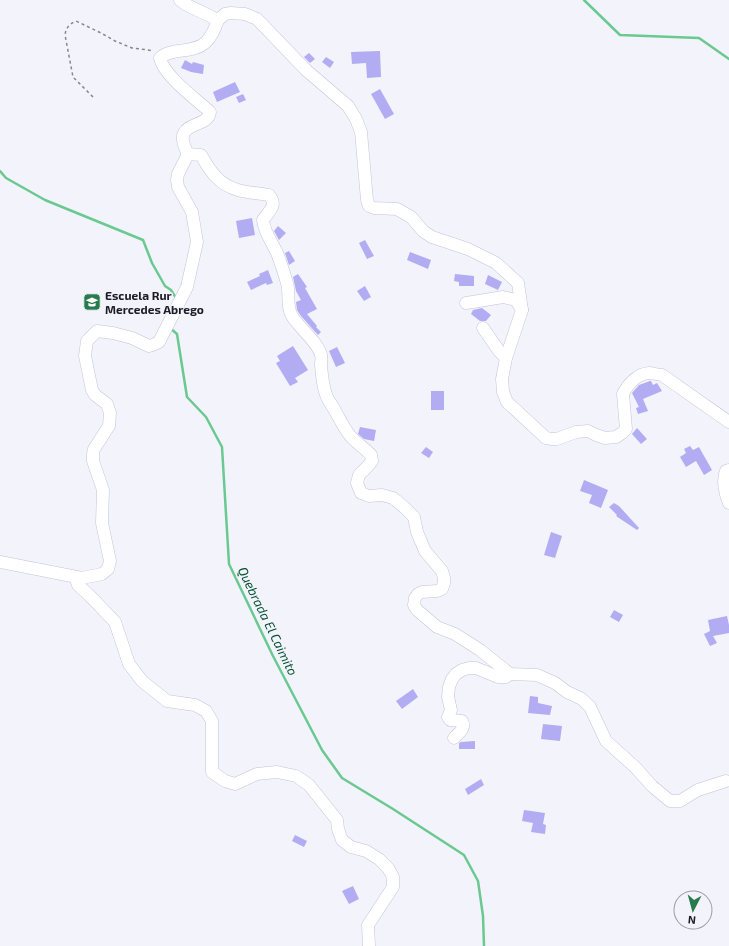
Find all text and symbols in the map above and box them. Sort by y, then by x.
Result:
place label: Escuela Rur Mercedes Abrego [105,288,204,316]
school or university icon: Escuela Rur Mercedes Abrego [82,292,102,312]
water label: Quebrada El Caimito [235,564,301,678]
north arrow [673,890,713,930]
text: N [687,914,697,927]

